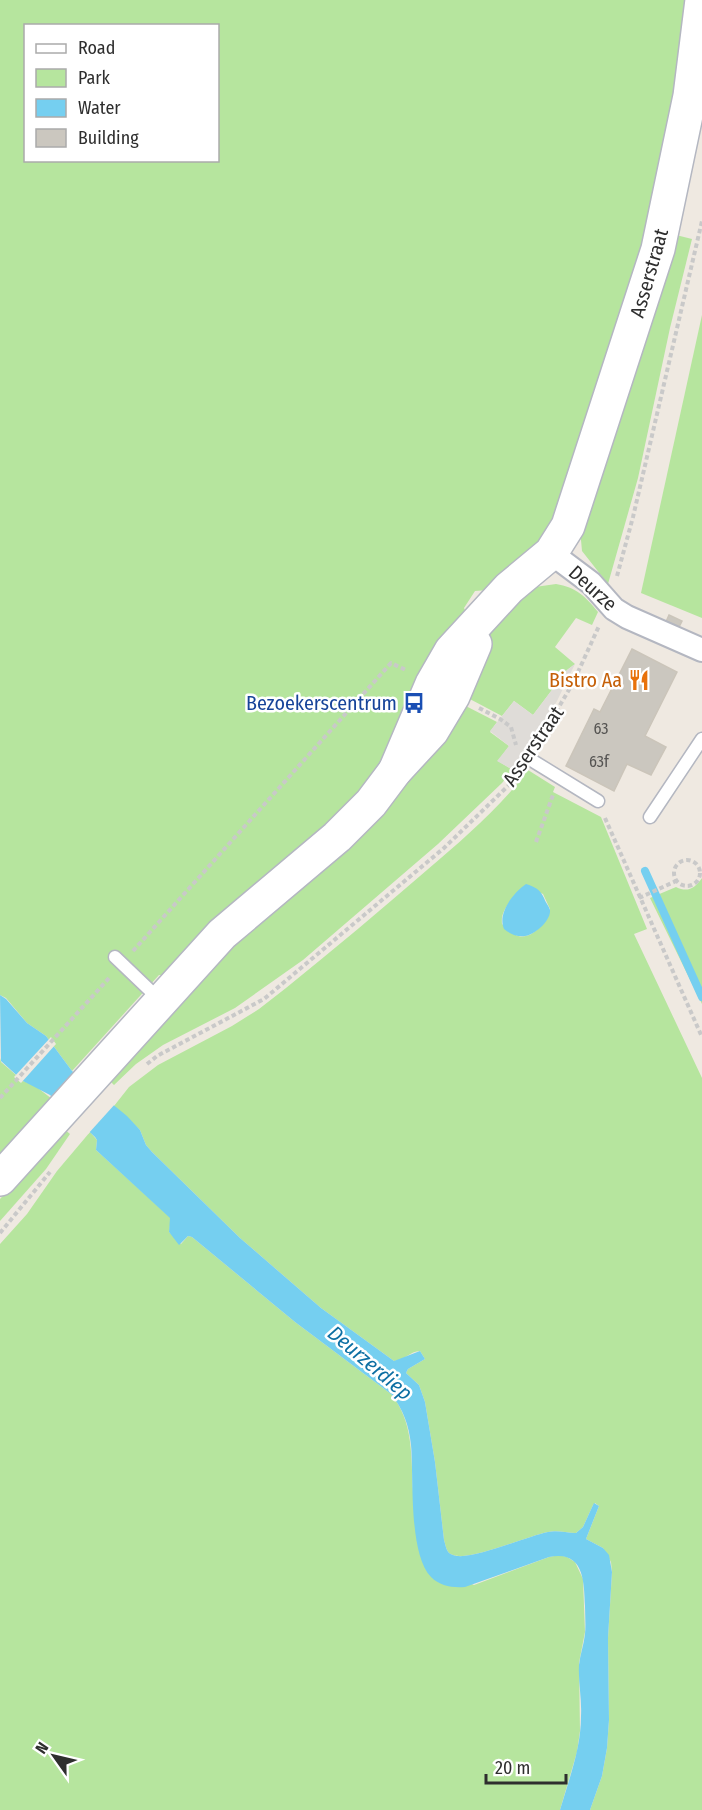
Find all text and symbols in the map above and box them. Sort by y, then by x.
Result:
legend [24,24,219,162]
text: Road [78,37,115,59]
text: Park [78,67,111,89]
text: Water [78,97,121,119]
text: Building [78,127,139,149]
street label: Asserstraat [625,225,673,320]
street label: Deurze [564,560,622,616]
place label: Bistro Aa [549,668,622,692]
restaurant icon: Bistro Aa [627,668,651,692]
place label: Bezoekerscentrum [246,691,397,715]
bus stop icon: Bezoekerscentrum [402,691,426,715]
street label: Asserstraat [497,701,569,791]
house number: 63 [593,719,609,738]
house number: 63f [589,752,610,771]
water label: Deurzerdiep [322,1320,418,1406]
north arrow [24,1726,84,1786]
text: N [31,1739,53,1757]
scale bar [486,1747,566,1785]
text: 20 m [495,1757,530,1779]

